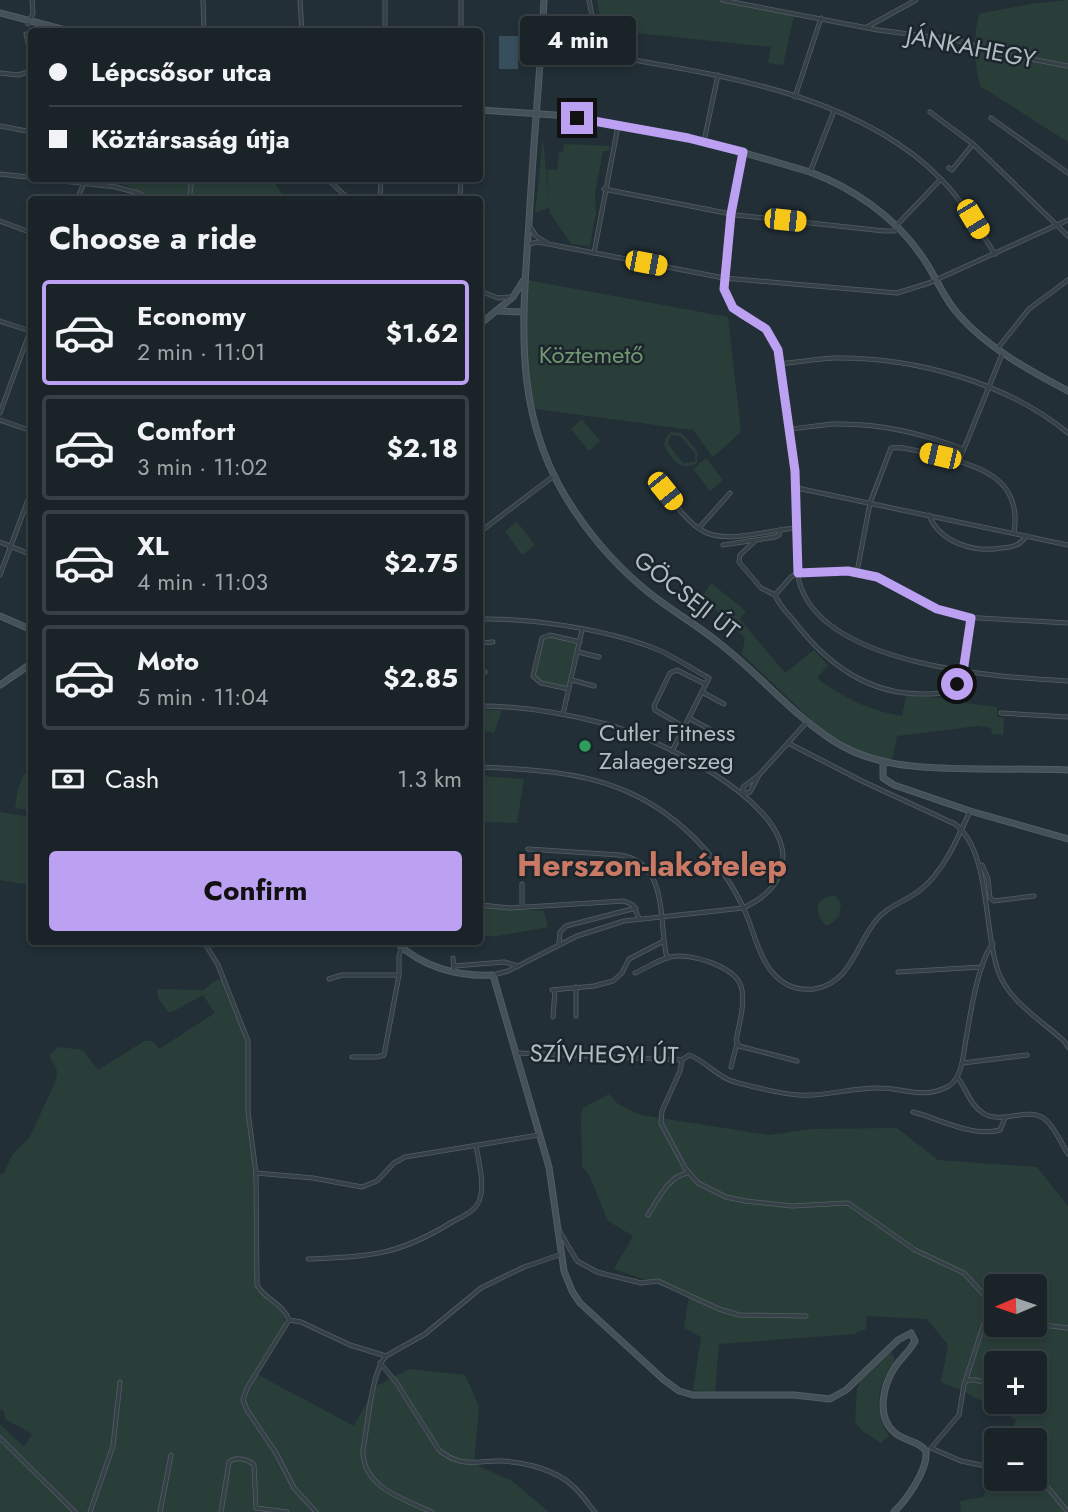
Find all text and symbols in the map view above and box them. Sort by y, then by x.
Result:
callout: 4 min [519,17,635,66]
street label: JÁNKAHEGY [900,17,1039,77]
text: 4 min [547,23,609,57]
text: Lépcsősor utca [91,53,271,91]
route end [561,102,593,134]
text: Köztársaság útja [91,120,290,158]
car [954,196,993,242]
car [764,207,807,233]
text: Choose a ride [49,215,257,261]
car [624,249,669,277]
text: Economy [137,297,246,335]
icon: car [53,301,116,364]
text: $1.62 [386,314,458,352]
text: 2 min · 11:01 [137,335,265,369]
park label: Köztemető [539,337,643,372]
text: Comfort [137,412,235,450]
icon: car [53,416,116,479]
text: $2.18 [387,429,458,467]
car [918,441,963,471]
text: 3 min · 11:02 [137,450,268,484]
car [644,468,687,514]
text: XL [137,527,169,565]
icon: car [53,531,116,594]
street label: GÖCSEJI ÚT [627,543,747,647]
text: $2.75 [384,544,458,582]
text: 4 min · 11:03 [137,565,268,599]
text: Moto [137,642,199,680]
icon: car [53,646,116,709]
text: $2.85 [383,659,458,697]
route start [941,668,973,700]
text: 5 min · 11:04 [137,680,268,714]
place label: Cutler Fitness Zalaegerszeg [599,715,735,778]
marker: Cutler Fitness Zalaegerszeg [577,738,593,754]
icon: cash [49,760,87,798]
text: Cash [105,760,159,798]
text: 1.3 km [397,762,462,796]
district label: Herszon-lakótelep [517,842,787,888]
button: Confirm [49,851,462,931]
street label: SZÍVHEGYI ÚT [529,1035,679,1073]
north arrow [984,1274,1046,1337]
map controls [984,1274,1047,1491]
button: + [984,1351,1047,1414]
button: − [984,1428,1047,1491]

